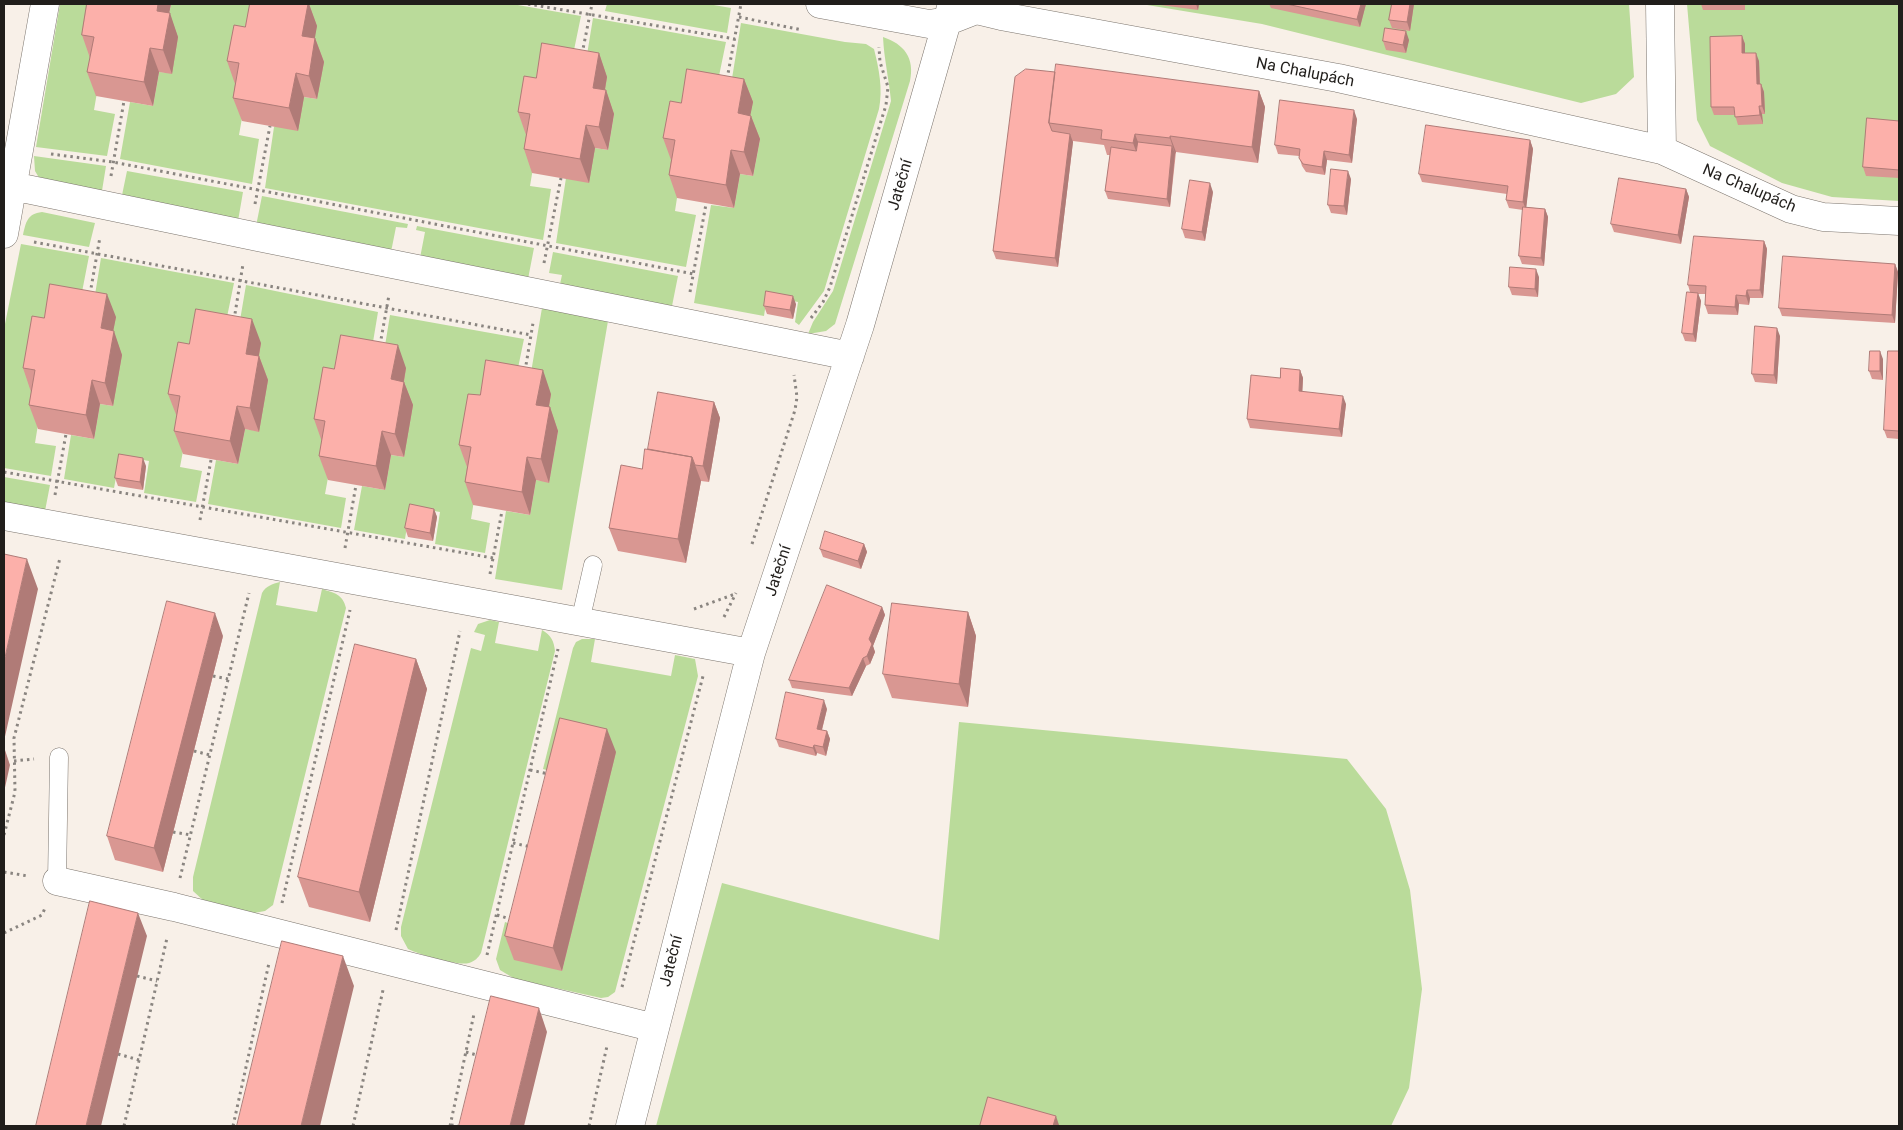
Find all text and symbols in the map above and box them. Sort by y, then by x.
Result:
street label: Na Chalupách [1254,54,1356,92]
street label: Jateční [885,157,917,213]
street label: Na Chalupách [1699,161,1799,217]
street label: Jateční [762,543,796,599]
street label: Jateční [656,933,688,989]

